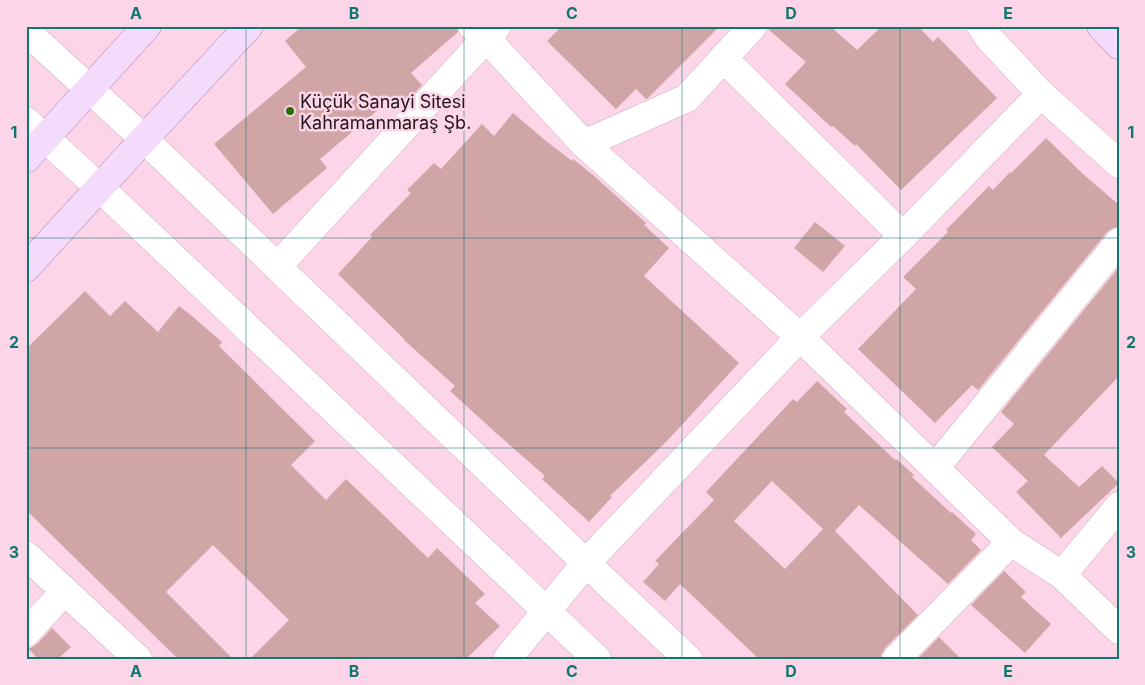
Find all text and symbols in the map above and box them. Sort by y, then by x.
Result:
text: A [130,3,142,23]
text: B [349,3,359,23]
text: C [566,3,578,23]
text: D [785,3,797,23]
text: E [1003,3,1013,23]
place label: Küçük Sanayi Sitesi Kahramanmaraş Şb. [300,91,471,133]
marker: Küçük Sanayi Sitesi Kahramanmaraş Şb. [284,105,296,117]
text: 1 [11,122,17,142]
text: 1 [1128,122,1134,142]
text: 2 [9,332,19,352]
text: 2 [1126,332,1136,352]
text: 3 [9,542,19,562]
text: 3 [1126,542,1136,562]
text: A [130,661,142,681]
text: B [349,661,359,681]
text: C [566,661,578,681]
text: D [785,661,797,681]
text: E [1003,661,1013,681]

